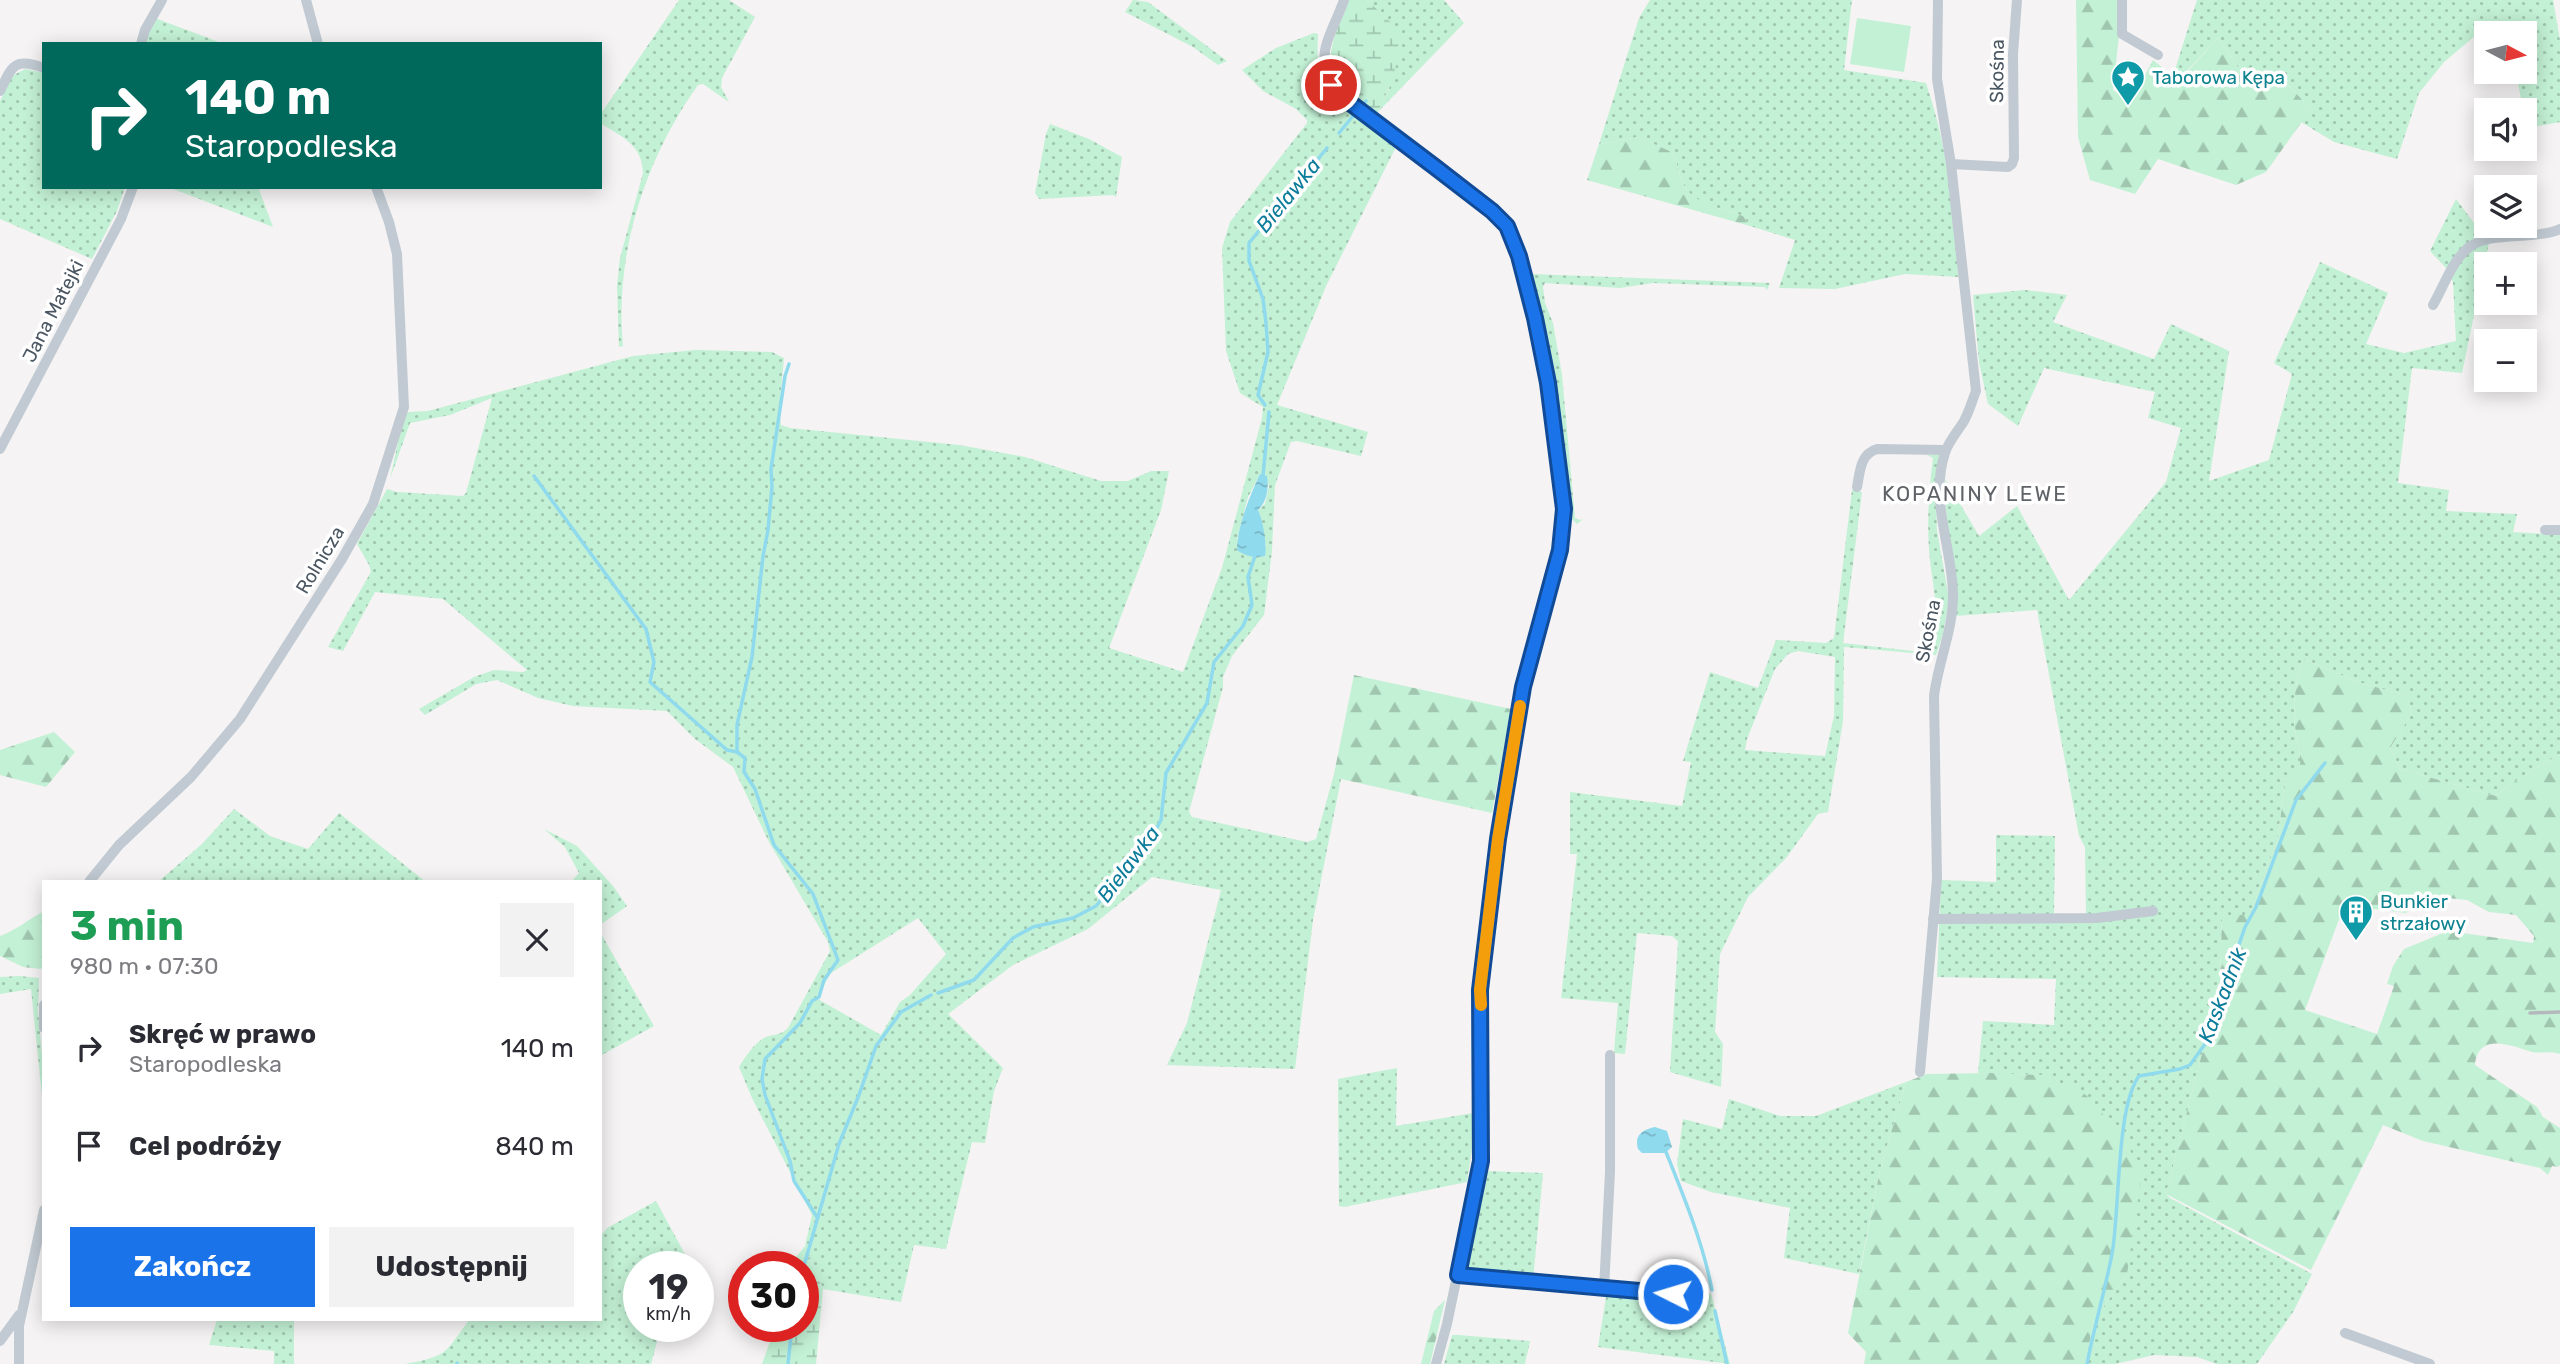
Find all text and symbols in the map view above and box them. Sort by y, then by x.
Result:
north arrow [2474,21,2538,84]
map controls [2474,21,2537,392]
street label: Skośna [1985,39,2009,103]
pin [1301,55,1361,115]
place icon: Taborowa Kępa [2109,58,2147,107]
icon: arrive [1312,66,1350,104]
place label: Taborowa Kępa [2152,66,2285,89]
text: 140 m [185,68,331,126]
icon: right [70,70,161,161]
button: sound [2474,98,2537,161]
text: Staropodleska [185,127,398,165]
water label: Bielawka [1250,153,1326,237]
button: layers [2474,175,2537,238]
button: + [2474,252,2537,315]
street label: Jana Matejki [17,256,89,366]
button: − [2474,329,2537,392]
district label: KOPANINY LEWE [1882,481,2068,506]
street label: Rolnicza [291,522,349,598]
street label: Skośna [1911,598,1945,664]
water label: Bielawka [1091,821,1165,907]
place label: Bunkier strzałowy [2380,890,2466,935]
building icon: Bunkier strzałowy [2337,893,2375,942]
text: 3 min [70,901,184,951]
button: close [500,903,574,977]
water label: Kaskadnik [2192,943,2252,1046]
text: 980 m · 07:30 [70,952,219,980]
text: Skręć w prawo [129,1019,316,1050]
icon: right [70,1029,108,1067]
text: 140 m [501,1033,574,1064]
text: Staropodleska [129,1050,282,1078]
icon: arrive [70,1127,108,1165]
text: Cel podróży [129,1131,282,1162]
text: 840 m [495,1131,574,1162]
button: Zakończ [70,1227,315,1307]
button: Udostępnij [329,1227,574,1307]
speed limit sign: 30 [728,1251,819,1342]
position arrow [1636,1257,1710,1331]
text: 19 [649,1266,688,1308]
text: km/h [646,1303,691,1325]

